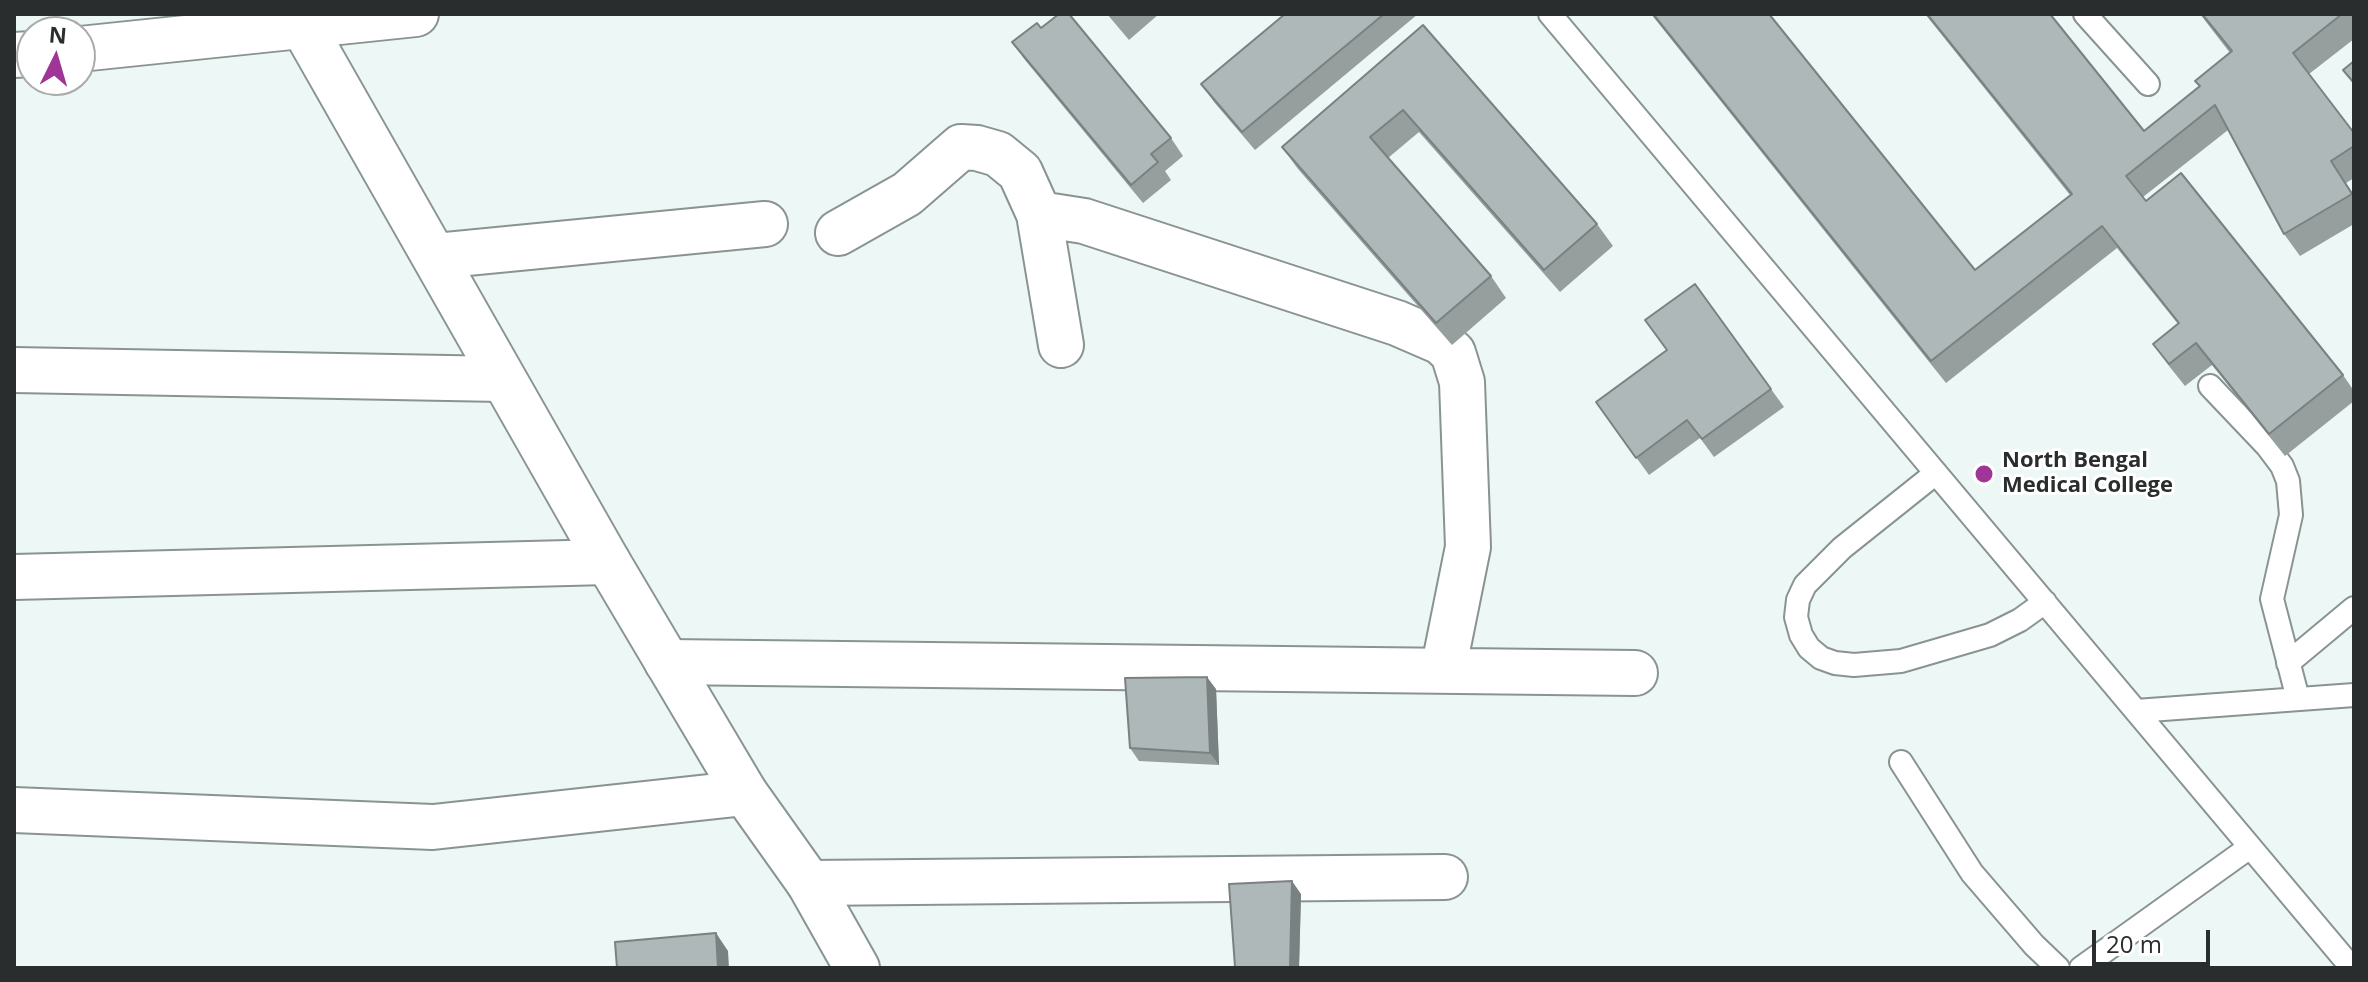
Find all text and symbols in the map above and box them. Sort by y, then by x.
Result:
north arrow [16,16,96,96]
text: N [48,18,68,50]
place label: North Bengal Medical College [2002,448,2173,500]
marker: North Bengal Medical College [1973,463,1995,485]
scale bar [2096,914,2214,964]
text: 20 m [2106,927,2162,960]

